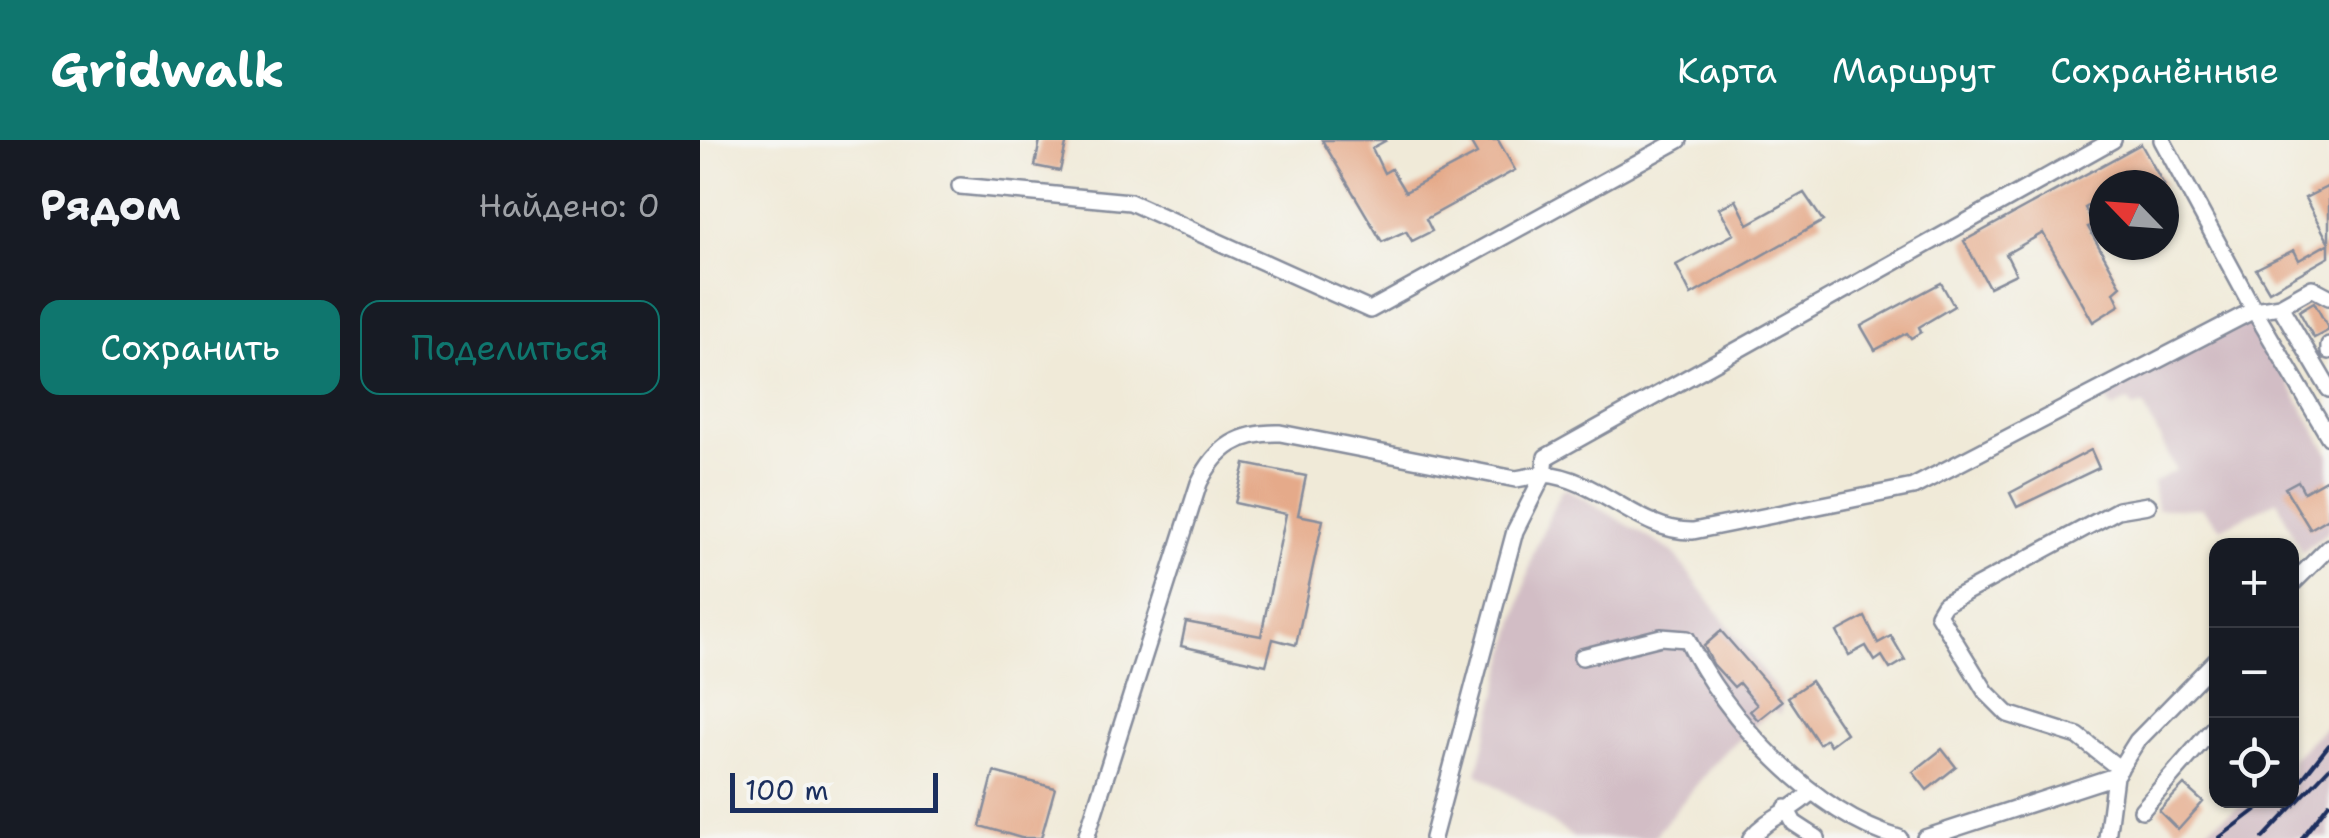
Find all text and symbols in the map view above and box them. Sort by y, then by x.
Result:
text: Gridwalk [50,38,285,102]
text: Карта [1677,47,1777,94]
text: Маршрут [1832,47,1995,94]
text: Сохранённые [2050,47,2279,94]
north arrow [2089,170,2179,260]
text: Рядом [40,177,181,233]
text: Найдено: 0 [479,184,660,227]
button: Сохранить [40,300,340,395]
button: Поделиться [360,300,660,395]
map controls [2209,538,2299,808]
button: + [2209,538,2299,628]
button: − [2209,628,2299,718]
button: locate [2209,718,2299,808]
scale bar [730,768,938,812]
text: 100 m [745,771,829,809]

